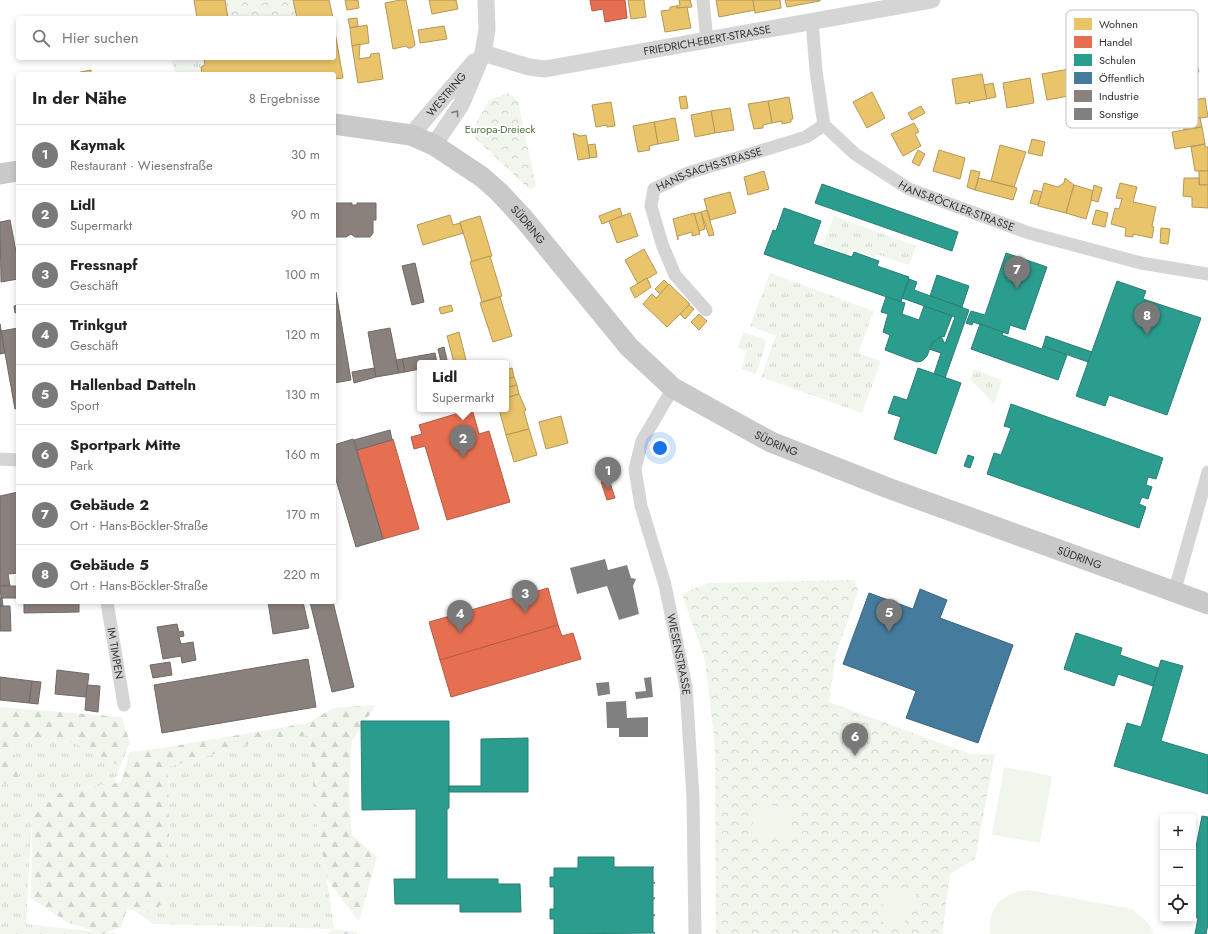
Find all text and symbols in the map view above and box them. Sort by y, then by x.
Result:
legend [1066,10,1198,128]
search box [16,16,336,60]
text: Wohnen [1099,16,1138,32]
street label: FRIEDRICH-EBERT-STRASSE [642,21,772,59]
icon: search [30,27,52,49]
text: Hier suchen [62,27,139,49]
text: Handel [1099,34,1132,50]
text: Schulen [1099,52,1136,68]
street label: WESTRING [423,68,470,120]
text: Öffentlich [1099,70,1145,86]
text: In der Nähe [32,86,127,110]
text: Industrie [1099,88,1139,104]
text: 8 Ergebnisse [249,89,320,108]
text: Sonstige [1099,106,1139,122]
one-way arrow [451,110,459,117]
park label: Europa-Dreieck [465,121,536,137]
text: Kaymak [70,134,125,156]
street label: HANS-SACHS-STRASSE [653,143,764,195]
text: 1 [42,145,48,164]
text: 30 m [291,145,320,164]
text: Restaurant · Wiesenstraße [70,156,213,175]
street label: HANS-BÖCKLER-STRASSE [895,176,1017,235]
text: Lidl [70,194,95,216]
street label: SÜDRING [507,202,550,248]
text: 2 [41,205,49,224]
text: 90 m [291,205,320,224]
text: Supermarkt [70,216,132,235]
text: Fressnapf [70,254,137,276]
pin: 7 [1004,256,1030,289]
text: 3 [41,265,49,284]
text: 100 m [285,265,320,284]
text: Geschäft [70,276,118,295]
pin: 8 [1134,302,1160,335]
text: Trinkgut [70,314,127,336]
text: 4 [40,325,50,344]
text: 120 m [285,325,320,344]
text: Geschäft [70,336,118,355]
popup [417,360,509,412]
text: Lidl [432,366,457,388]
text: Hallenbad Datteln [70,374,196,396]
text: 5 [41,385,49,404]
text: 130 m [285,385,320,404]
text: Supermarkt [432,388,494,407]
text: Sport [70,396,99,415]
pin: 2 [450,425,476,458]
street label: SÜDRING [752,426,801,460]
text: Sportpark Mitte [70,434,181,456]
your location [650,438,670,458]
text: 6 [41,445,49,464]
text: 160 m [285,445,320,464]
text: Park [70,456,93,475]
pin: 1 [595,457,621,490]
text: Gebäude 2 [70,494,149,516]
text: 7 [41,505,49,524]
text: 170 m [285,505,320,524]
text: Ort · Hans-Böckler-Straße [70,516,208,535]
street label: SÜDRING [1055,542,1104,573]
text: Gebäude 5 [70,554,149,576]
text: 8 [41,565,49,584]
text: 220 m [283,565,320,584]
text: Ort · Hans-Böckler-Straße [70,576,208,595]
pin: 3 [512,580,538,613]
pin: 5 [876,599,902,632]
pin: 4 [447,600,473,633]
street label: WIESENSTRASSE [663,612,694,696]
street label: IM TIMPEN [103,626,128,680]
pin: 6 [842,723,868,756]
map controls [1160,814,1196,922]
button: + [1160,814,1196,850]
button: − [1160,850,1196,886]
button: locate [1160,886,1196,922]

